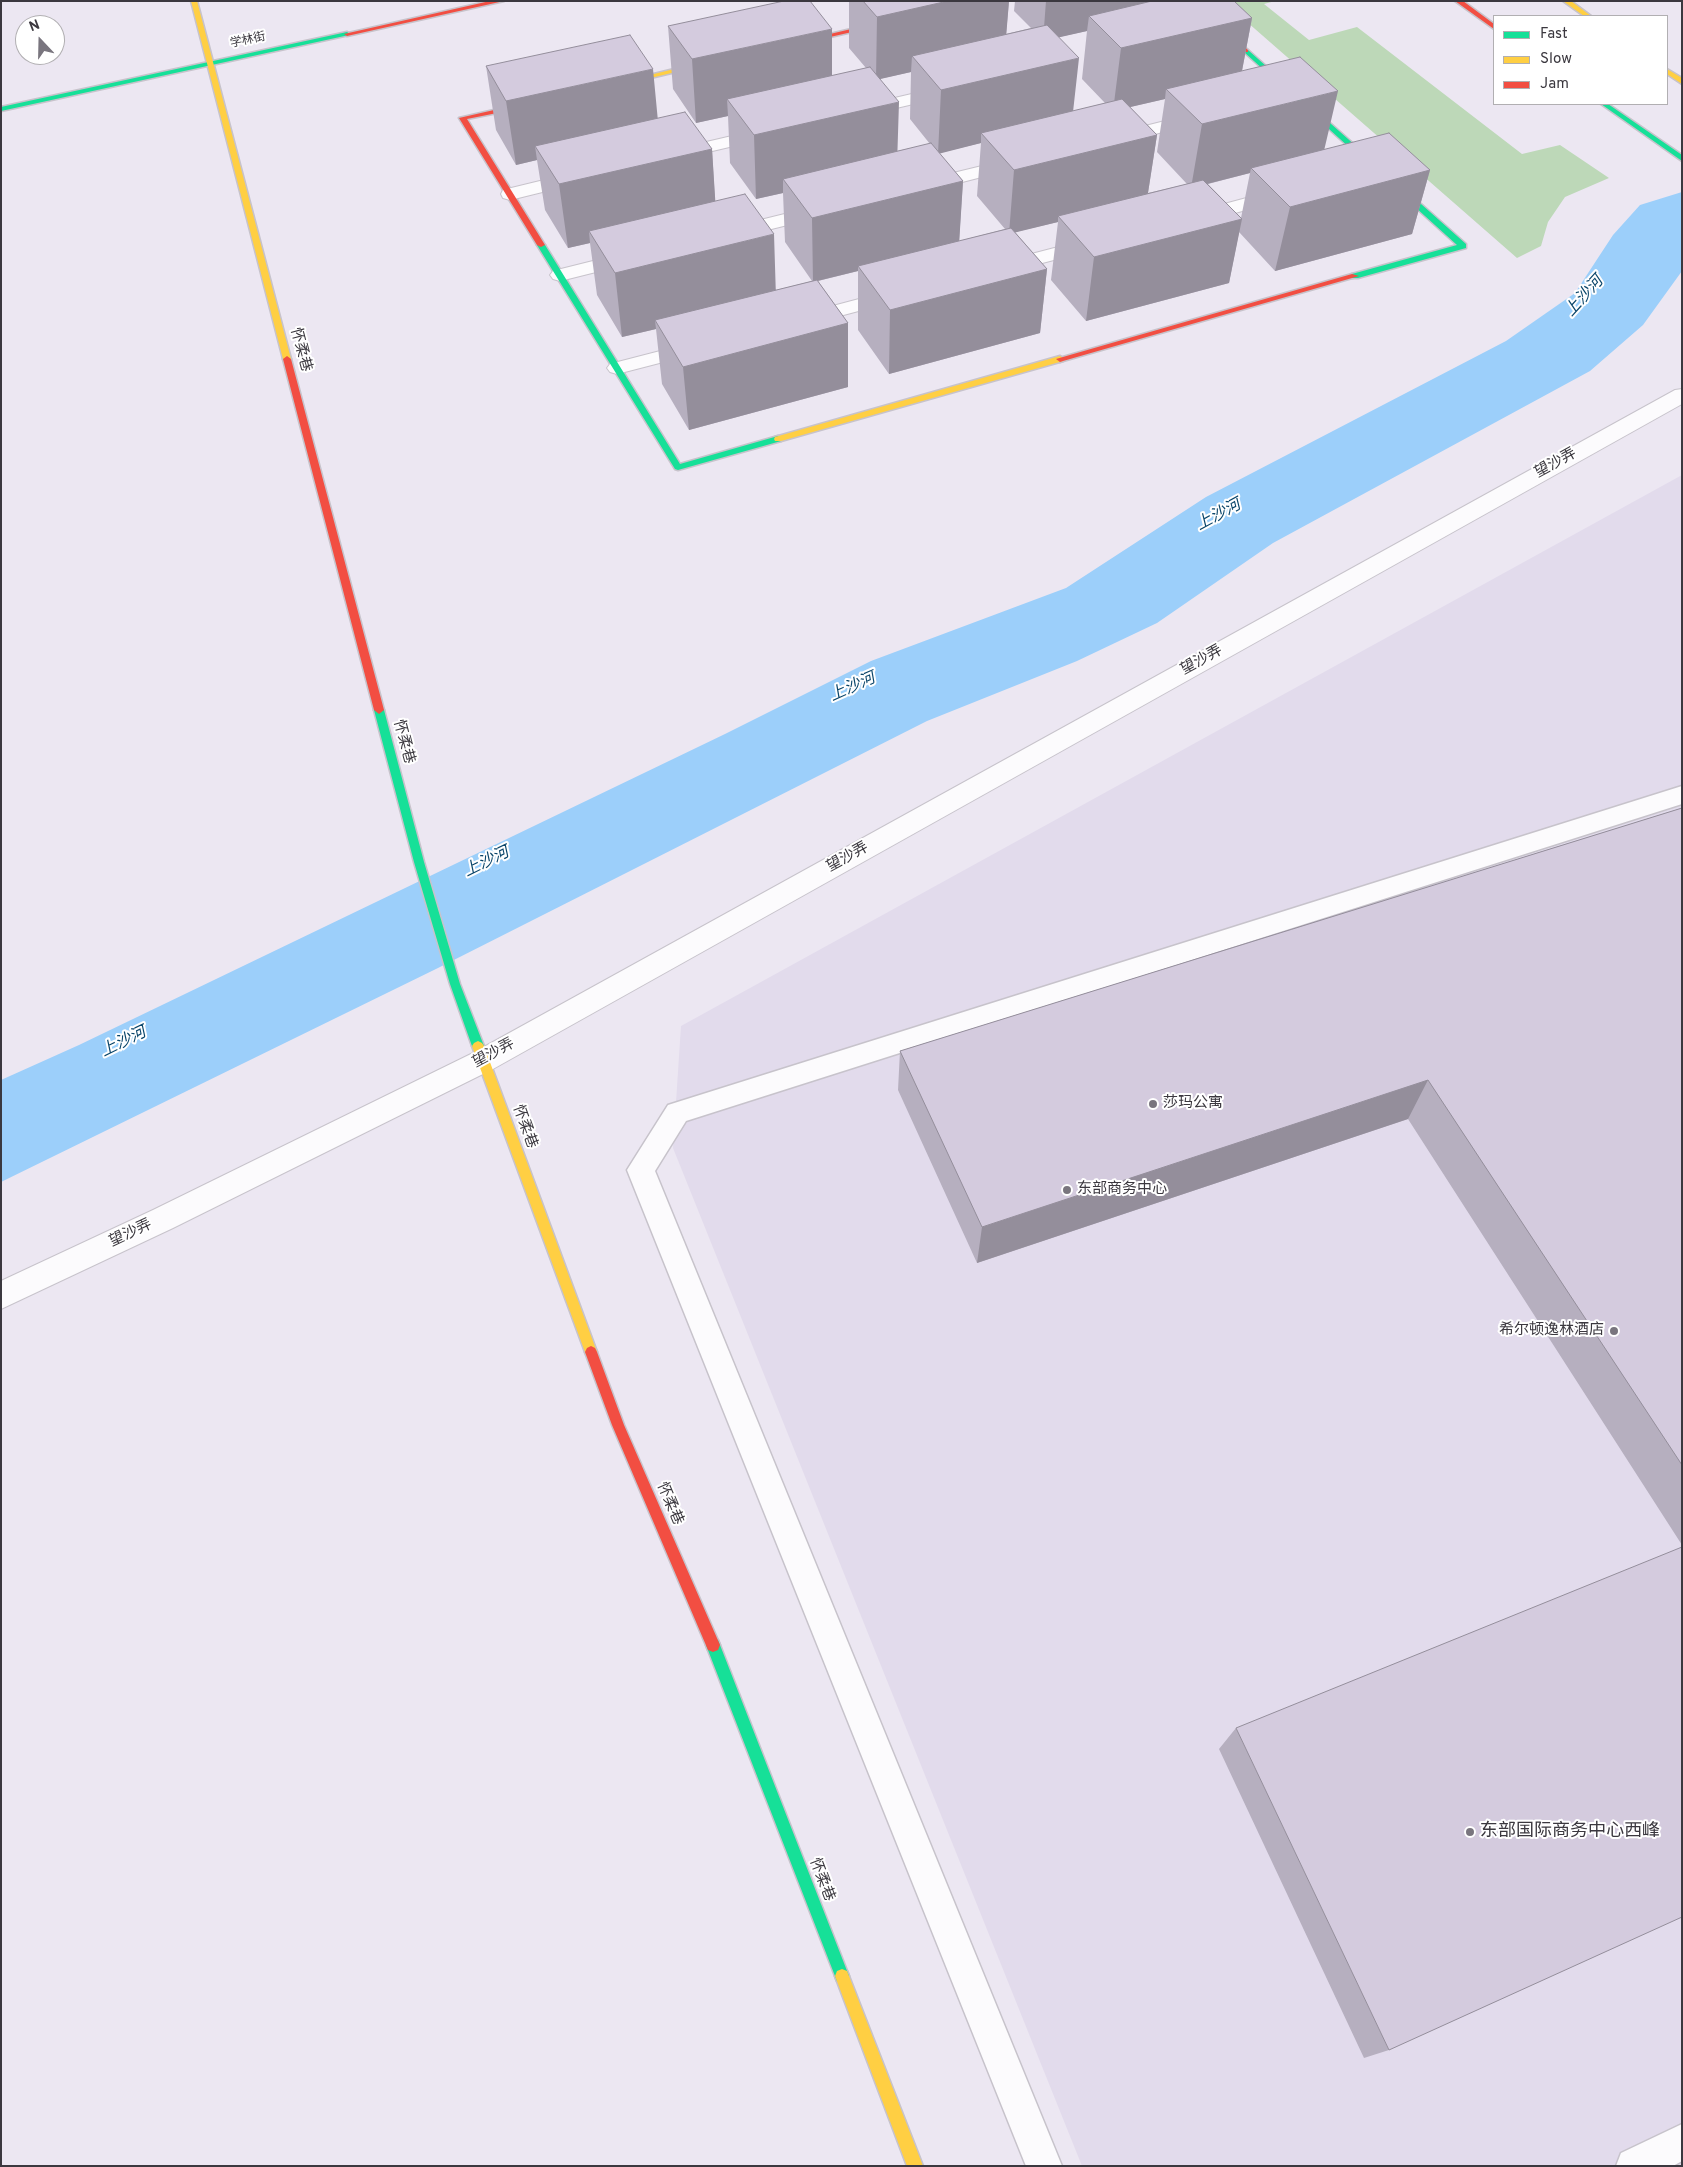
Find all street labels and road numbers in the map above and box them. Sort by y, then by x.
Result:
street label: 学林街 [229,30,267,52]
street label: 怀柔巷 [285,326,315,374]
street label: 望沙弄 [1532,445,1580,483]
street label: 望沙弄 [1178,642,1226,680]
street label: 怀柔巷 [388,718,418,766]
street label: 望沙弄 [824,839,872,877]
street label: 望沙弄 [470,1035,518,1073]
street label: 怀柔巷 [508,1103,540,1151]
street label: 望沙弄 [107,1216,155,1252]
street label: 怀柔巷 [652,1480,686,1528]
street label: 怀柔巷 [805,1856,837,1904]

